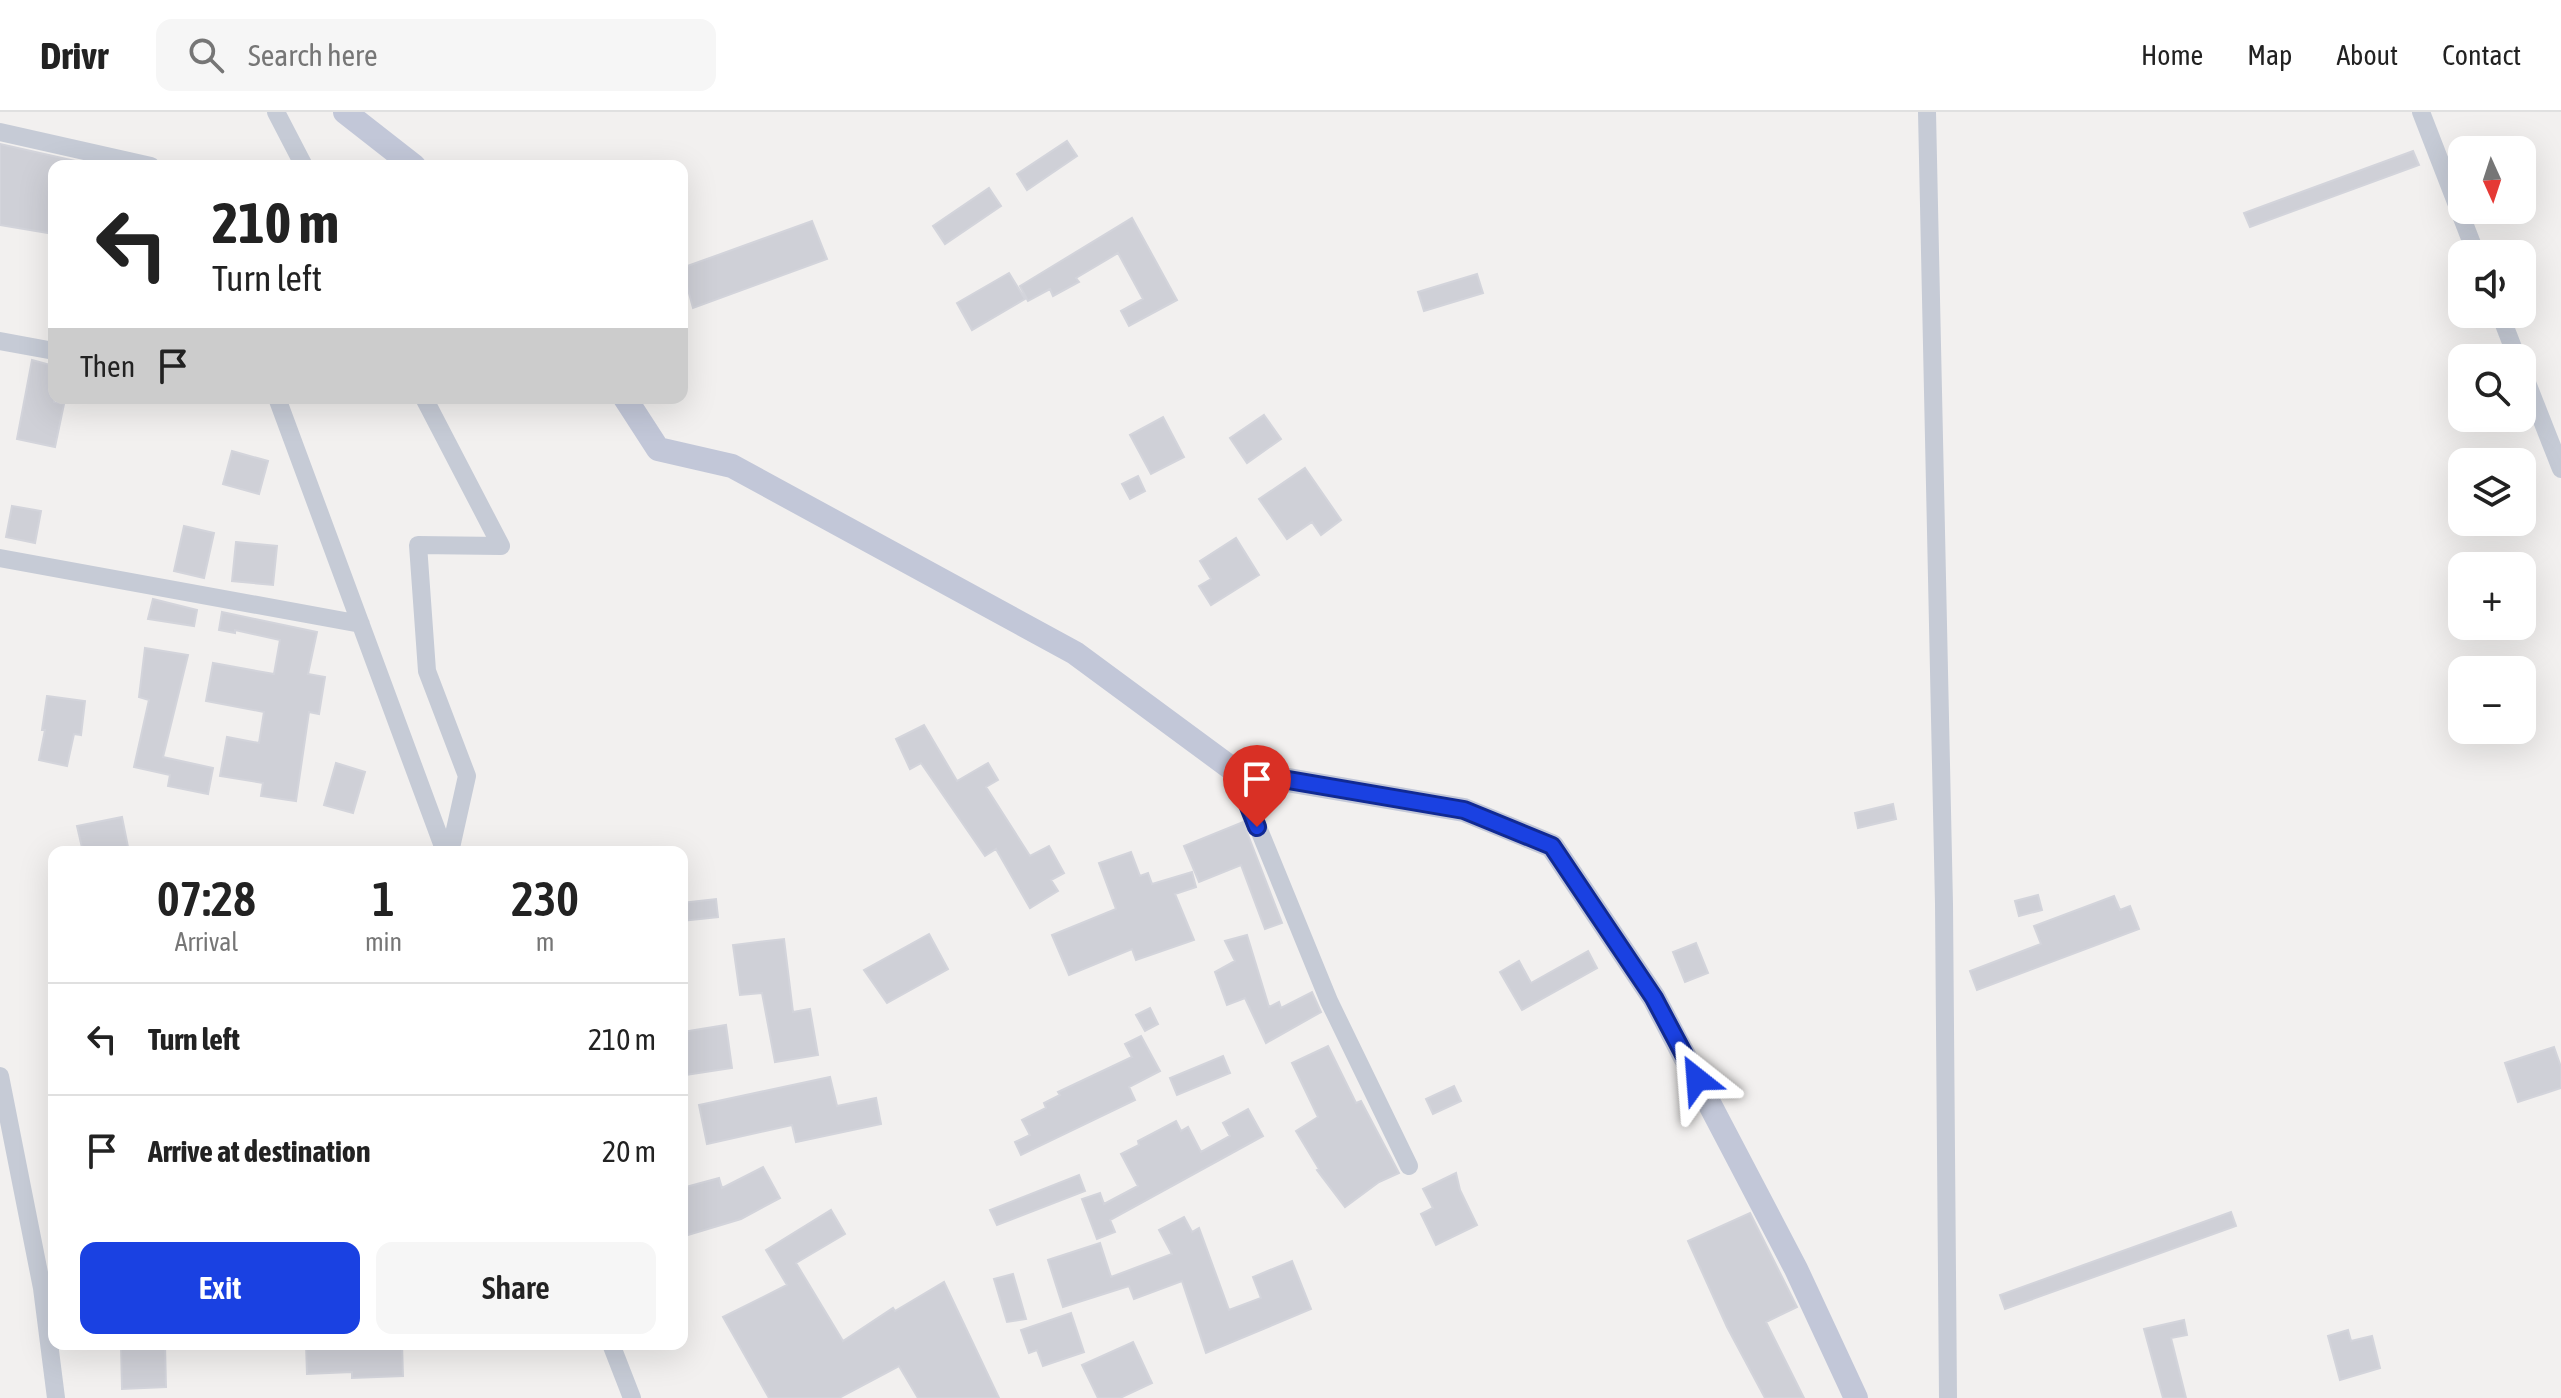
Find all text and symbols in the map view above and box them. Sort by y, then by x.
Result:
search box [156,19,716,91]
icon: search [184,33,228,77]
text: Drivr [40,34,108,77]
text: Search here [248,38,378,72]
text: Home [2141,39,2203,71]
text: Map [2247,39,2292,71]
text: About [2336,39,2398,71]
text: Contact [2442,39,2521,71]
north arrow [2448,136,2536,224]
map controls [2448,136,2536,744]
text: 210 m [212,191,339,255]
icon: left [80,192,184,296]
button: sound [2448,240,2536,328]
text: Turn left [212,257,322,299]
icon: arrive [151,344,195,388]
button: search [2448,344,2536,432]
text: Then [80,349,135,383]
button: layers [2448,448,2536,536]
button: + [2448,552,2536,640]
button: − [2448,656,2536,744]
pin [1223,745,1291,827]
icon: arrive [1235,757,1279,801]
text: 07:28 [157,871,256,926]
text: 1 [372,871,395,926]
text: 230 [511,871,579,926]
text: Arrival [175,927,238,957]
text: min [365,927,402,957]
text: m [536,927,554,957]
icon: left [80,1017,124,1061]
text: Turn left [148,1022,240,1056]
text: 210 m [588,1022,656,1056]
position arrow [1655,1037,1739,1121]
icon: arrive [80,1129,124,1173]
text: Arrive at destination [148,1134,370,1168]
text: 20 m [602,1134,656,1168]
button: Exit [80,1242,360,1334]
button: Share [376,1242,656,1334]

